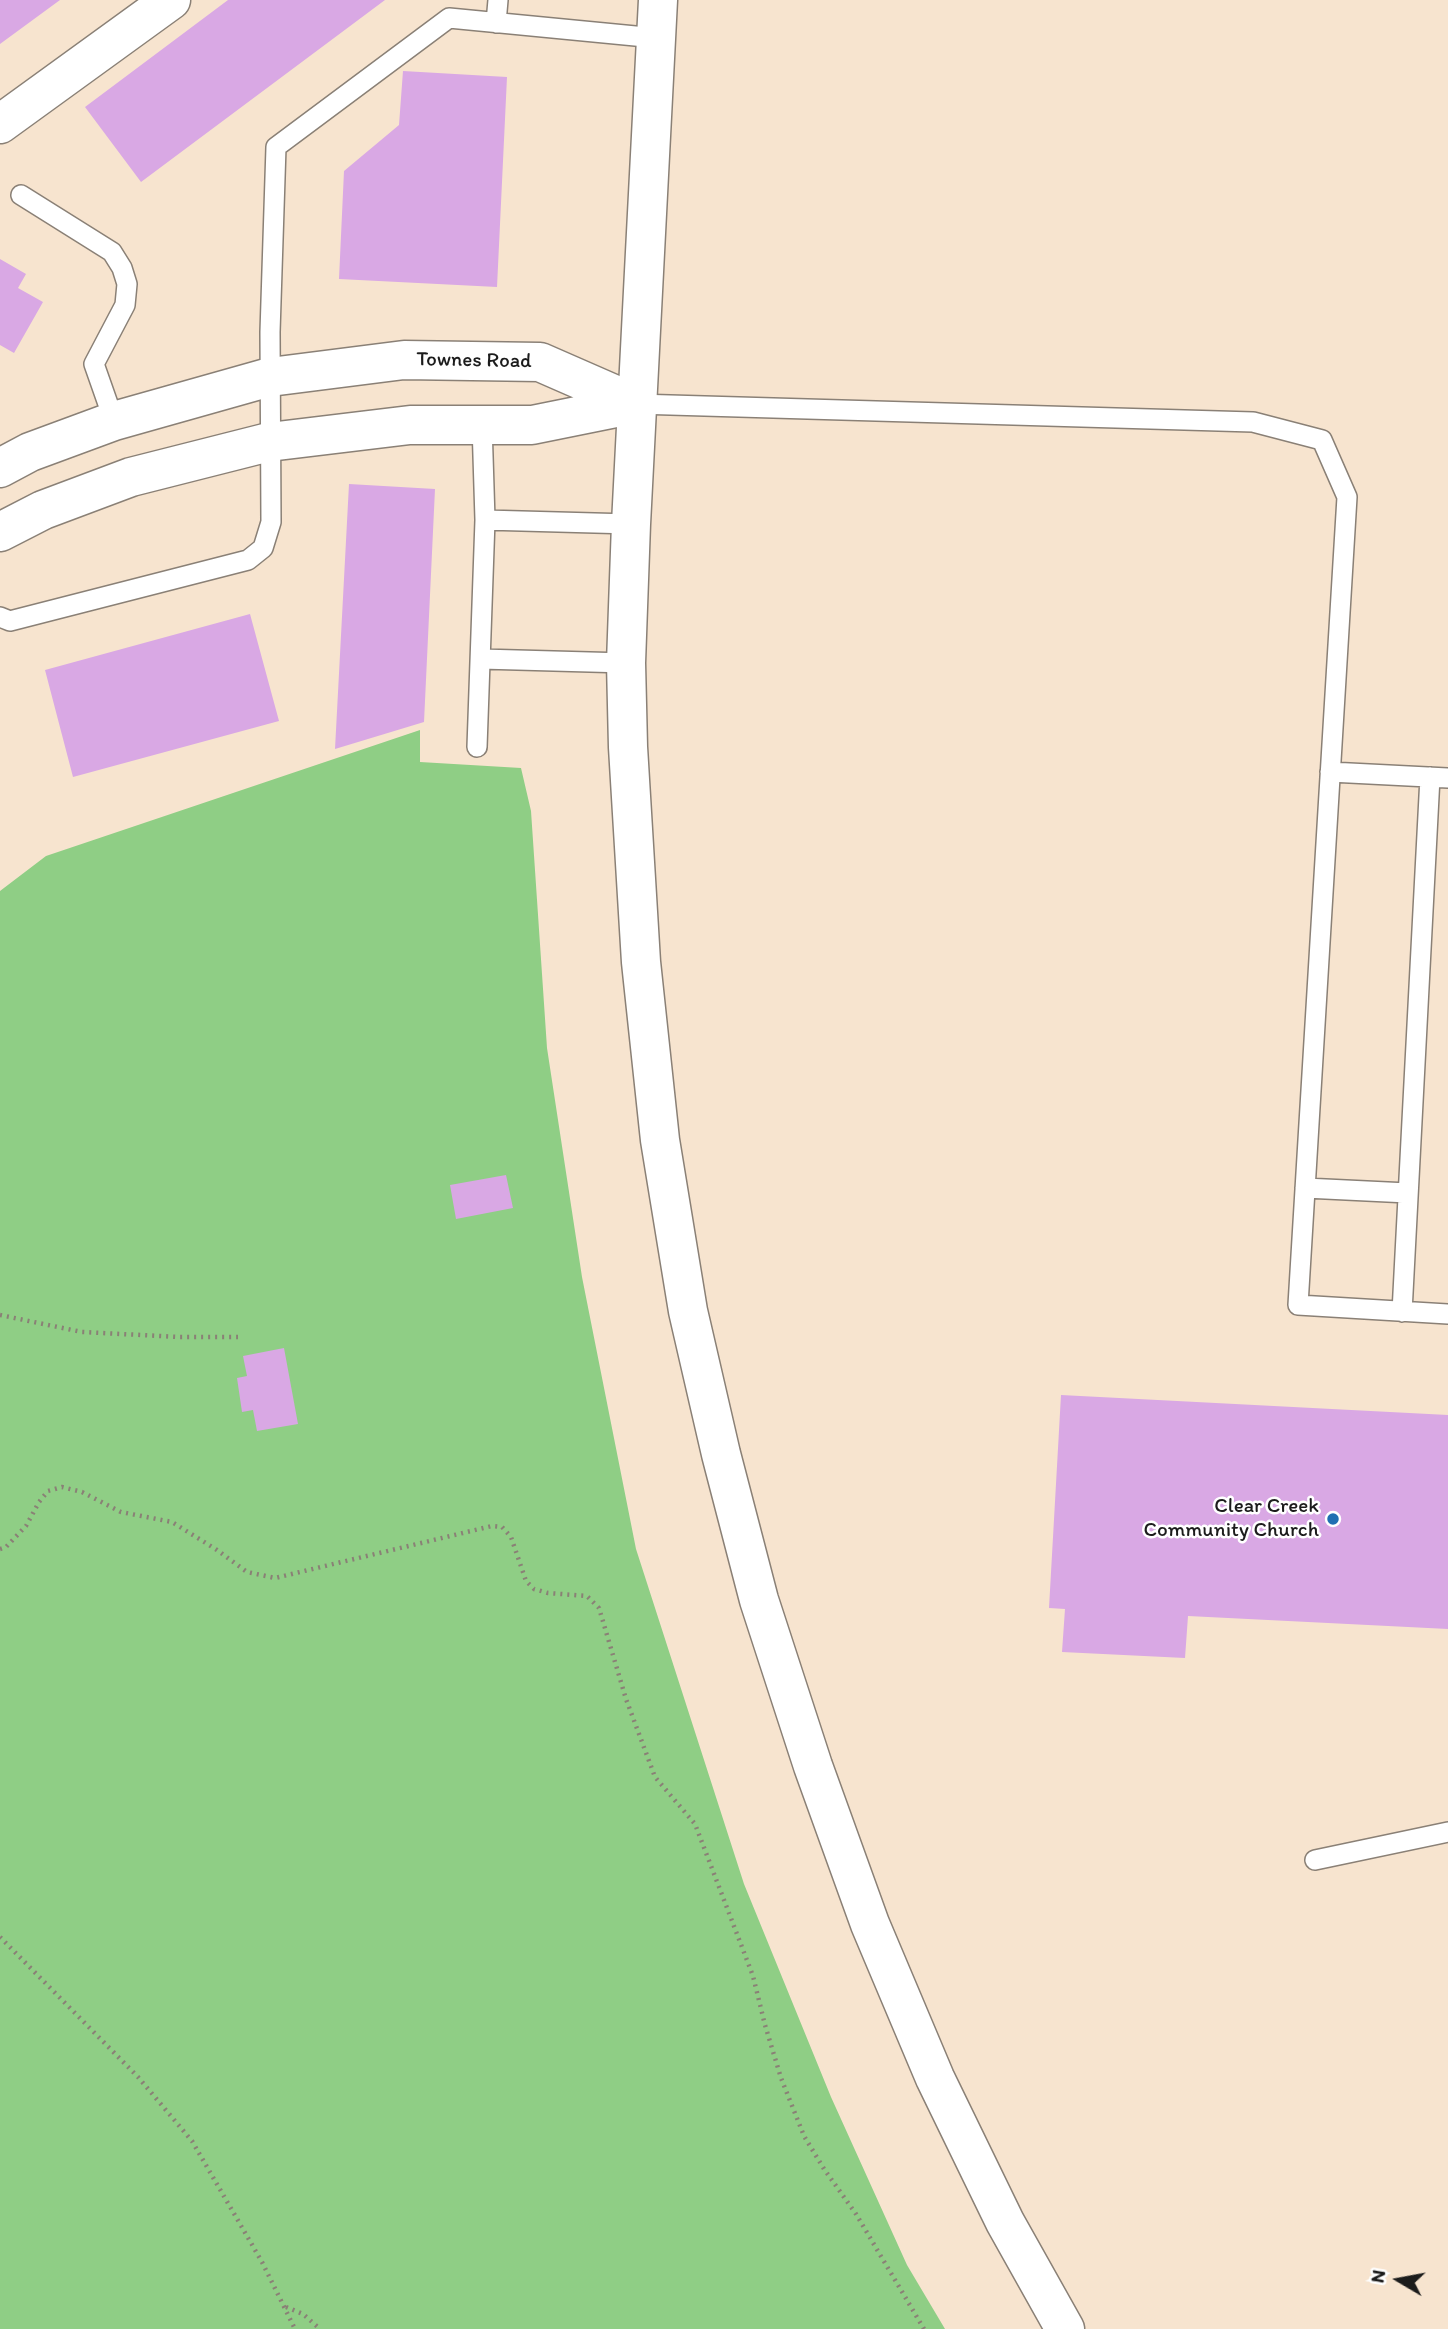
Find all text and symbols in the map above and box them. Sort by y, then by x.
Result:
street label: Townes Road [416,347,532,375]
place label: Clear Creek Community Church [1144,1494,1319,1544]
marker: Clear Creek Community Church [1325,1511,1341,1527]
north arrow [1364,2245,1434,2315]
text: N [1365,2268,1390,2285]

